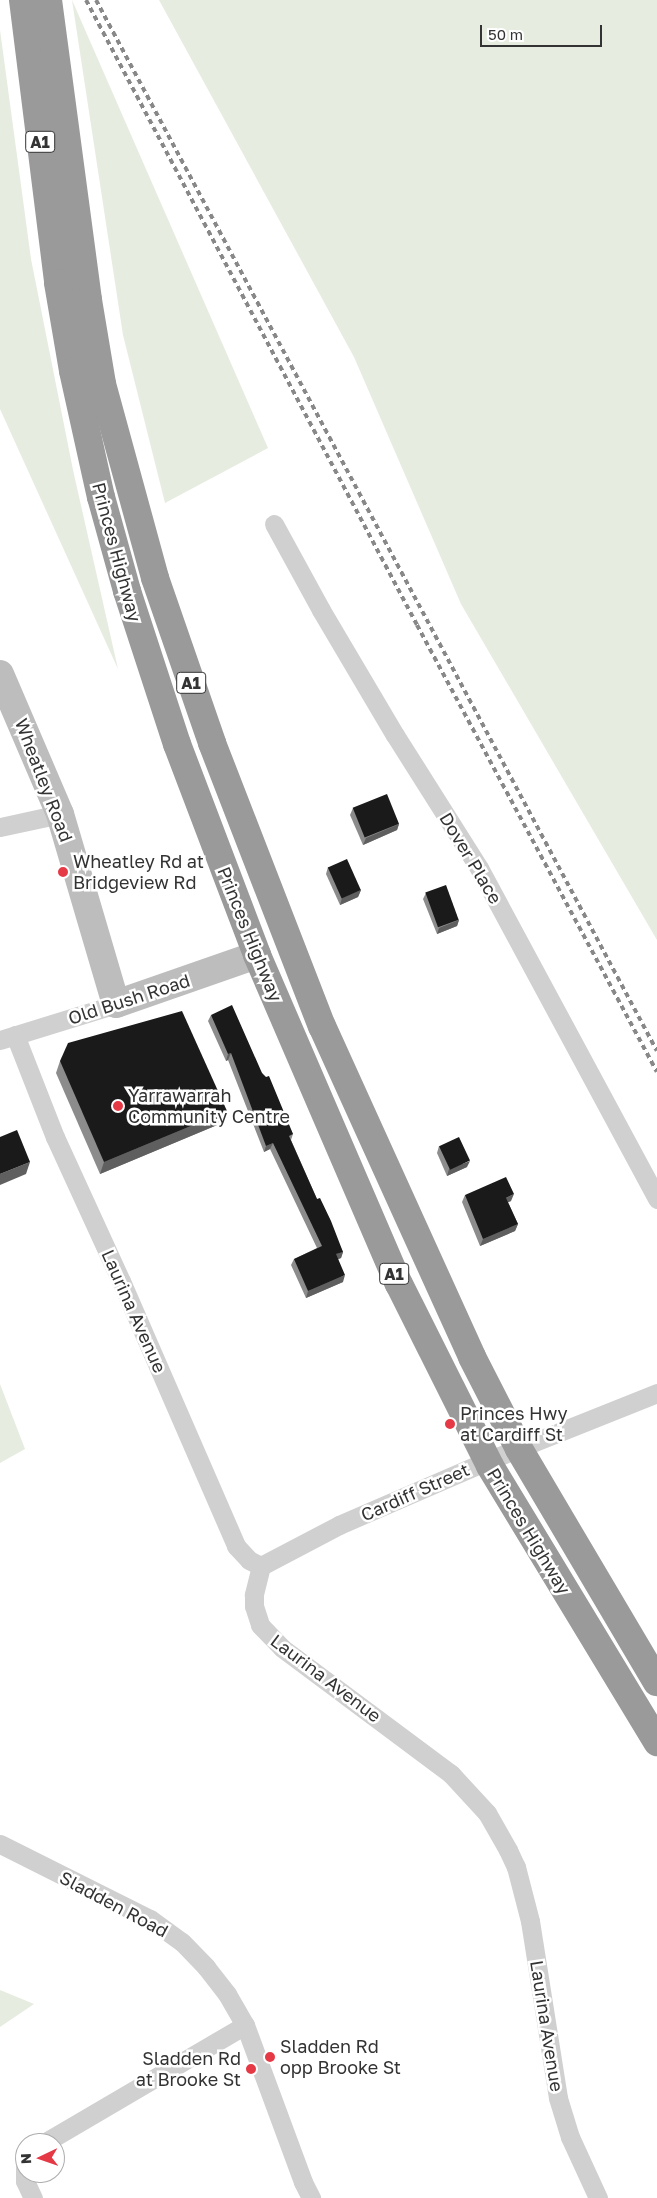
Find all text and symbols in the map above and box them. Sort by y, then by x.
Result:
scale bar [482,15,604,47]
text: 50 m [488,25,523,43]
road number: A1 [25,128,55,156]
street label: Princes Highway [88,480,146,624]
road number: A1 [176,670,206,696]
street label: Wheatley Road [11,715,77,845]
street label: Dover Place [435,808,507,908]
place label: Wheatley Rd at Bridgeview Rd [73,851,204,894]
street label: Princes Highway [213,863,287,1005]
marker: Wheatley Rd at Bridgeview Rd [57,866,69,878]
street label: Old Bush Road [65,969,193,1029]
place label: Yarrawarrah Community Centre [128,1085,290,1128]
marker: Yarrawarrah Community Centre [112,1100,124,1112]
street label: Laurina Avenue [97,1246,171,1376]
road number: A1 [379,1260,409,1288]
place label: Princes Hwy at Cardiff St [460,1403,568,1446]
marker: Princes Hwy at Cardiff St [444,1418,456,1430]
street label: Cardiff Street [358,1458,472,1526]
street label: Princes Highway [483,1464,575,1598]
street label: Laurina Avenue [267,1629,385,1727]
street label: Sladden Road [56,1866,172,1942]
street label: Laurina Avenue [526,1959,568,2093]
place label: Sladden Rd opp Brooke St [280,2036,401,2078]
place label: Sladden Rd at Brooke St [136,2048,241,2090]
marker: Sladden Rd opp Brooke St [264,2051,276,2063]
marker: Sladden Rd at Brooke St [245,2063,257,2075]
north arrow [15,2133,65,2183]
text: N [17,2153,34,2165]

